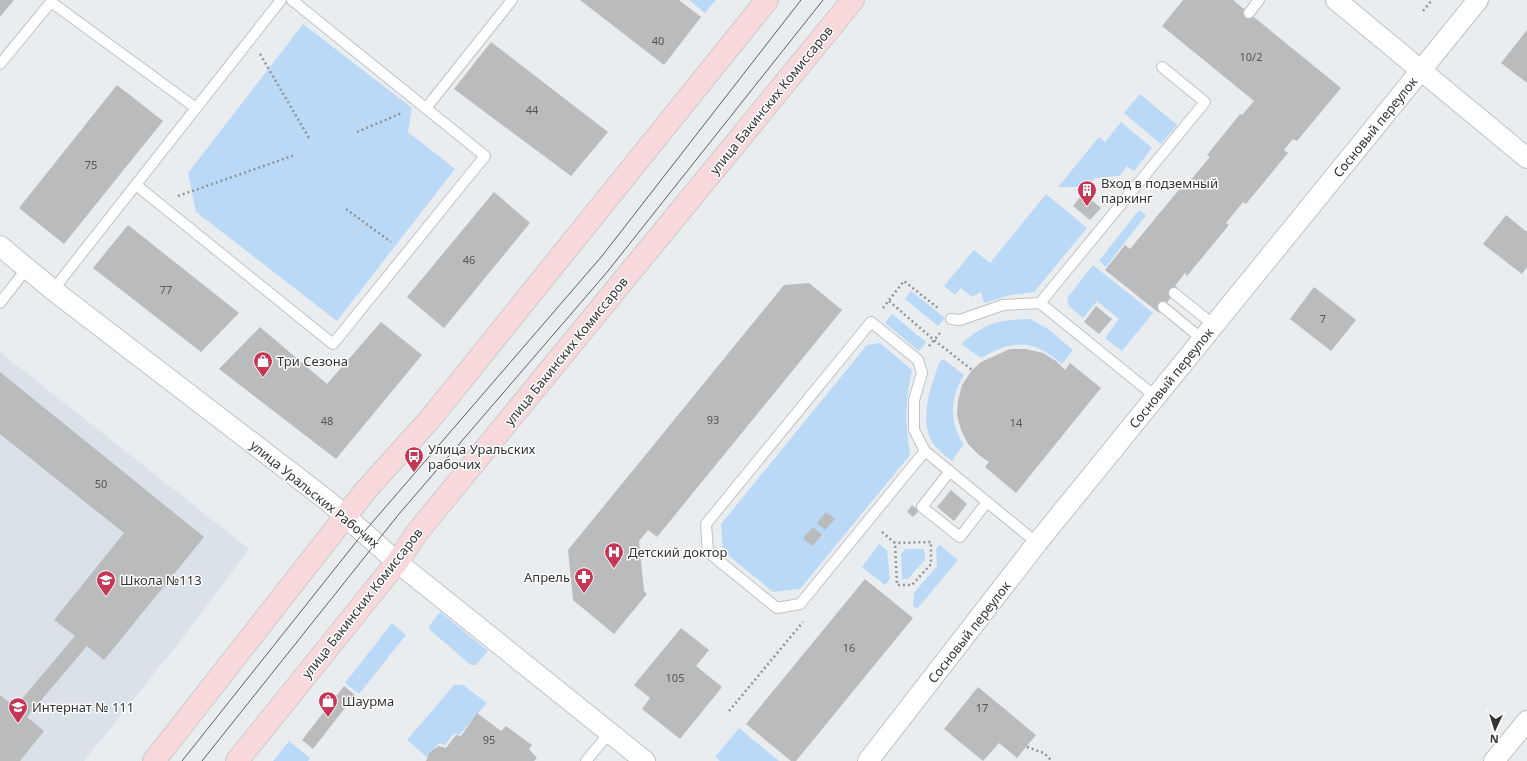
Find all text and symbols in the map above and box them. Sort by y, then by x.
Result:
street label: улица Бакинских Комиссаров [705,22,837,178]
house number: 40 [652,33,664,48]
house number: 10/2 [1240,49,1262,64]
street label: Сосновый переулок [1329,73,1421,181]
house number: 44 [526,102,539,117]
house number: 75 [85,157,97,172]
place label: Вход в подземный паркинг [1101,174,1218,207]
building icon: Вход в подземный паркинг [1076,179,1098,207]
house number: 46 [463,252,475,267]
street label: улица Бакинских Комиссаров [500,273,632,429]
house number: 77 [160,282,172,297]
house number: 7 [1320,311,1326,326]
street label: Сосновый переулок [1125,324,1217,432]
shop icon: Три Сезона [252,350,274,378]
place label: Три Сезона [277,352,348,370]
house number: 93 [707,412,719,427]
house number: 48 [321,413,333,428]
house number: 14 [1010,415,1023,430]
street label: улица Уральских Рабочих [246,436,384,552]
place label: Улица Уральских рабочих [428,440,536,473]
bus stop icon: Улица Уральских рабочих [403,445,425,473]
house number: 50 [95,476,107,491]
street label: улица Бакинских Комиссаров [298,524,426,682]
hospital icon: Детский доктор [603,541,625,569]
place label: Детский доктор [628,543,727,561]
pharmacy icon: Апрель [573,566,595,594]
place label: Апрель [524,568,570,586]
school or university icon: Школа №113 [95,569,117,597]
place label: Школа №113 [120,571,202,589]
street label: Сосновый переулок [924,577,1015,687]
house number: 16 [843,640,855,655]
house number: 105 [666,670,684,685]
shop icon: Шаурма [317,690,339,718]
place label: Шаурма [342,692,394,710]
school or university icon: Интернат № 111 [7,696,29,724]
place label: Интернат № 111 [32,698,134,716]
house number: 17 [976,700,988,715]
north arrow [1475,709,1515,749]
house number: 95 [483,732,495,747]
text: N [1489,732,1499,747]

